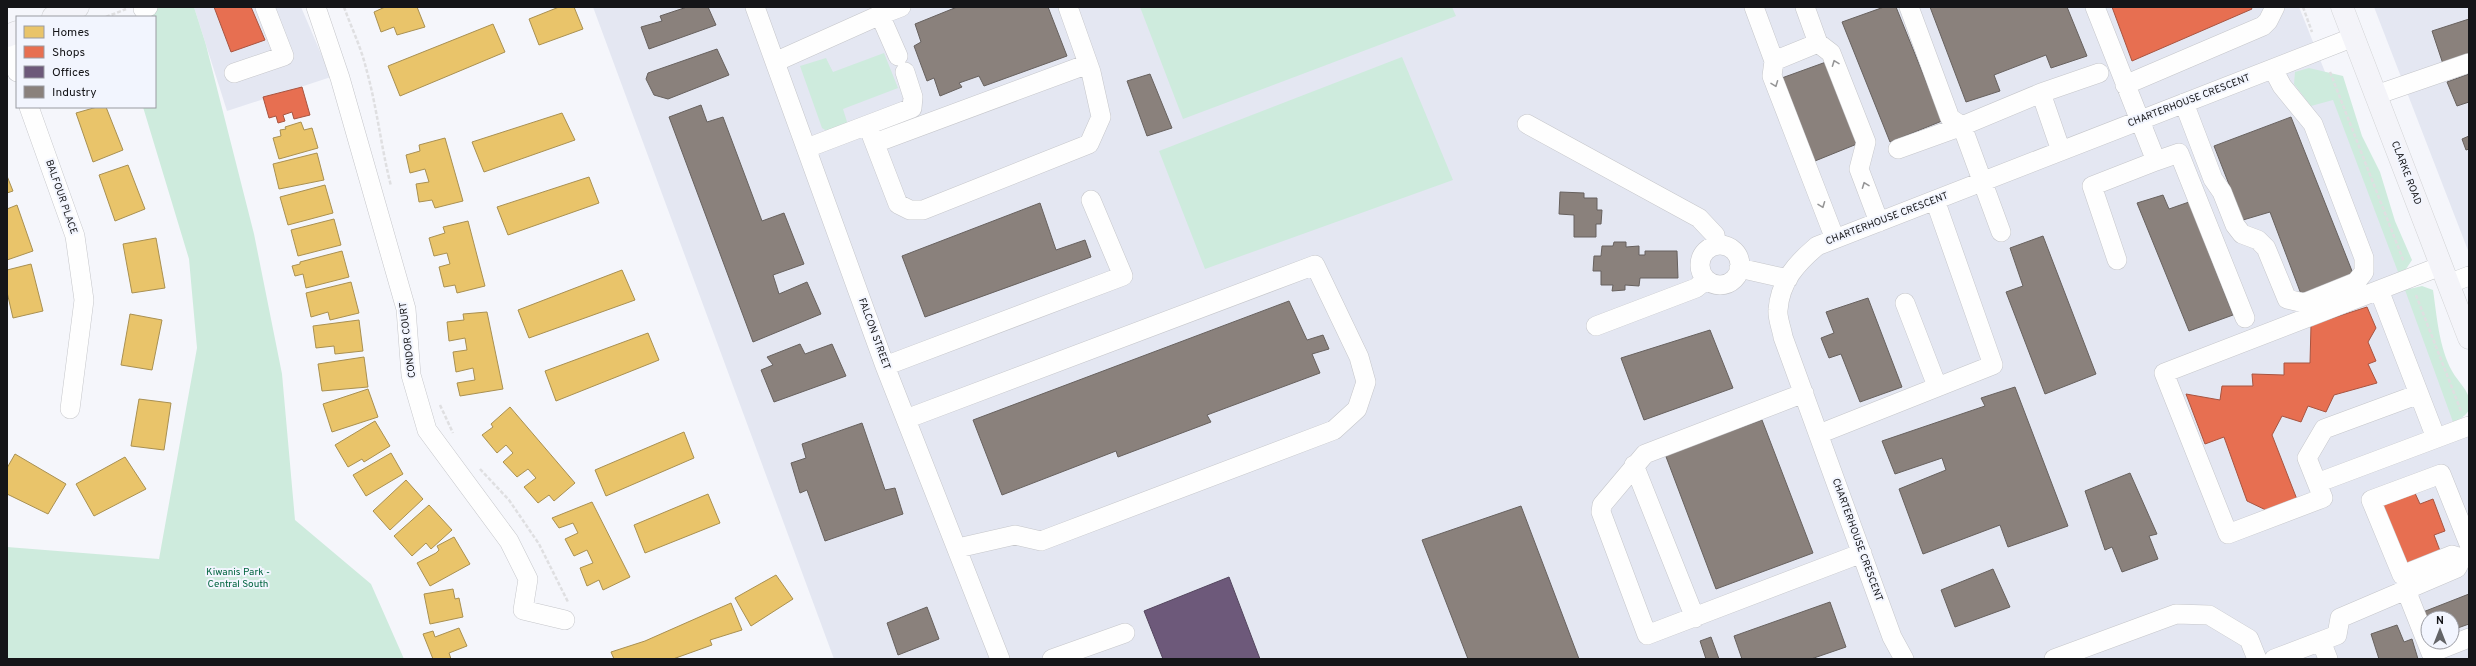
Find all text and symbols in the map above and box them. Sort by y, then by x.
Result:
legend [16,16,156,108]
text: Homes [52,25,89,41]
text: Shops [52,45,85,61]
one-way arrow [1832,60,1840,68]
text: Offices [52,65,90,81]
street label: CHARTERHOUSE CRESCENT [2126,72,2252,130]
one-way arrow [1771,80,1779,87]
text: Industry [52,85,97,101]
street label: CLARKE ROAD [2388,139,2424,207]
street label: BALFOUR PLACE [42,158,80,236]
one-way arrow [1862,182,1870,189]
street label: CHARTERHOUSE CRESCENT [1824,190,1950,248]
one-way arrow [1817,202,1825,209]
street label: FALCON STREET [855,296,893,372]
street label: CONDOR COURT [397,301,419,379]
street label: CHARTERHOUSE CRESCENT [1829,477,1885,604]
park label: Kiwanis Park - Central South [206,566,270,591]
north arrow [2420,610,2460,650]
text: N [2436,614,2444,628]

